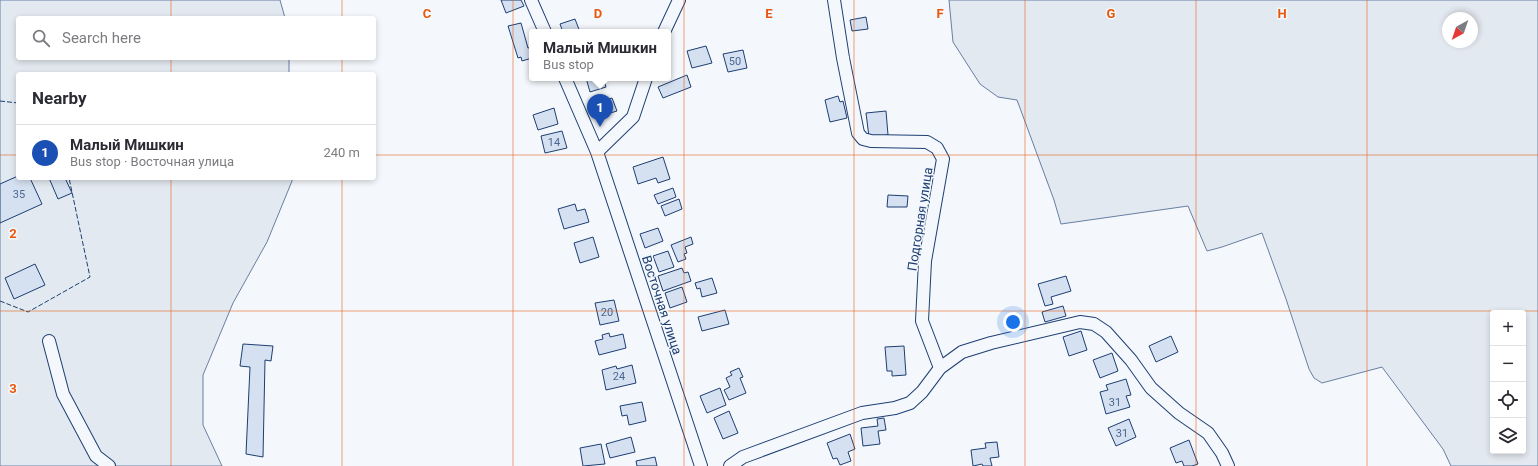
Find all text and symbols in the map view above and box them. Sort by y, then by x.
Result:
text: C [423,6,432,21]
text: D [594,6,602,21]
text: E [765,6,773,21]
text: F [936,6,944,21]
text: G [1107,6,1116,21]
text: H [1277,6,1287,21]
north arrow [1442,12,1478,48]
search box [16,16,376,60]
icon: search [30,27,52,49]
text: Search here [62,29,141,47]
popup [529,29,671,81]
text: Малый Мишкин [543,39,657,57]
house number: 50 [729,55,741,68]
text: Bus stop [543,57,594,72]
text: Nearby [32,88,87,108]
pin: 1 [587,94,613,127]
text: Малый Мишкин [70,136,184,154]
house number: 14 [548,136,560,149]
text: 1 [41,145,49,160]
text: 240 m [323,145,360,160]
text: Bus stop · Восточная улица [70,154,234,169]
street label: Подгорная улица [904,166,936,272]
house number: 35 [13,188,25,201]
text: 2 [9,226,17,241]
street label: Восточная улица [639,254,685,356]
house number: 20 [601,306,613,319]
map controls [1490,310,1526,454]
button: + [1490,310,1526,346]
your location [1003,312,1023,332]
button: − [1490,346,1526,382]
house number: 24 [613,370,625,383]
text: 3 [9,381,17,396]
button: locate [1490,382,1526,418]
house number: 31 [1109,396,1121,409]
button: layers [1490,418,1526,454]
house number: 31 [1116,427,1128,440]

